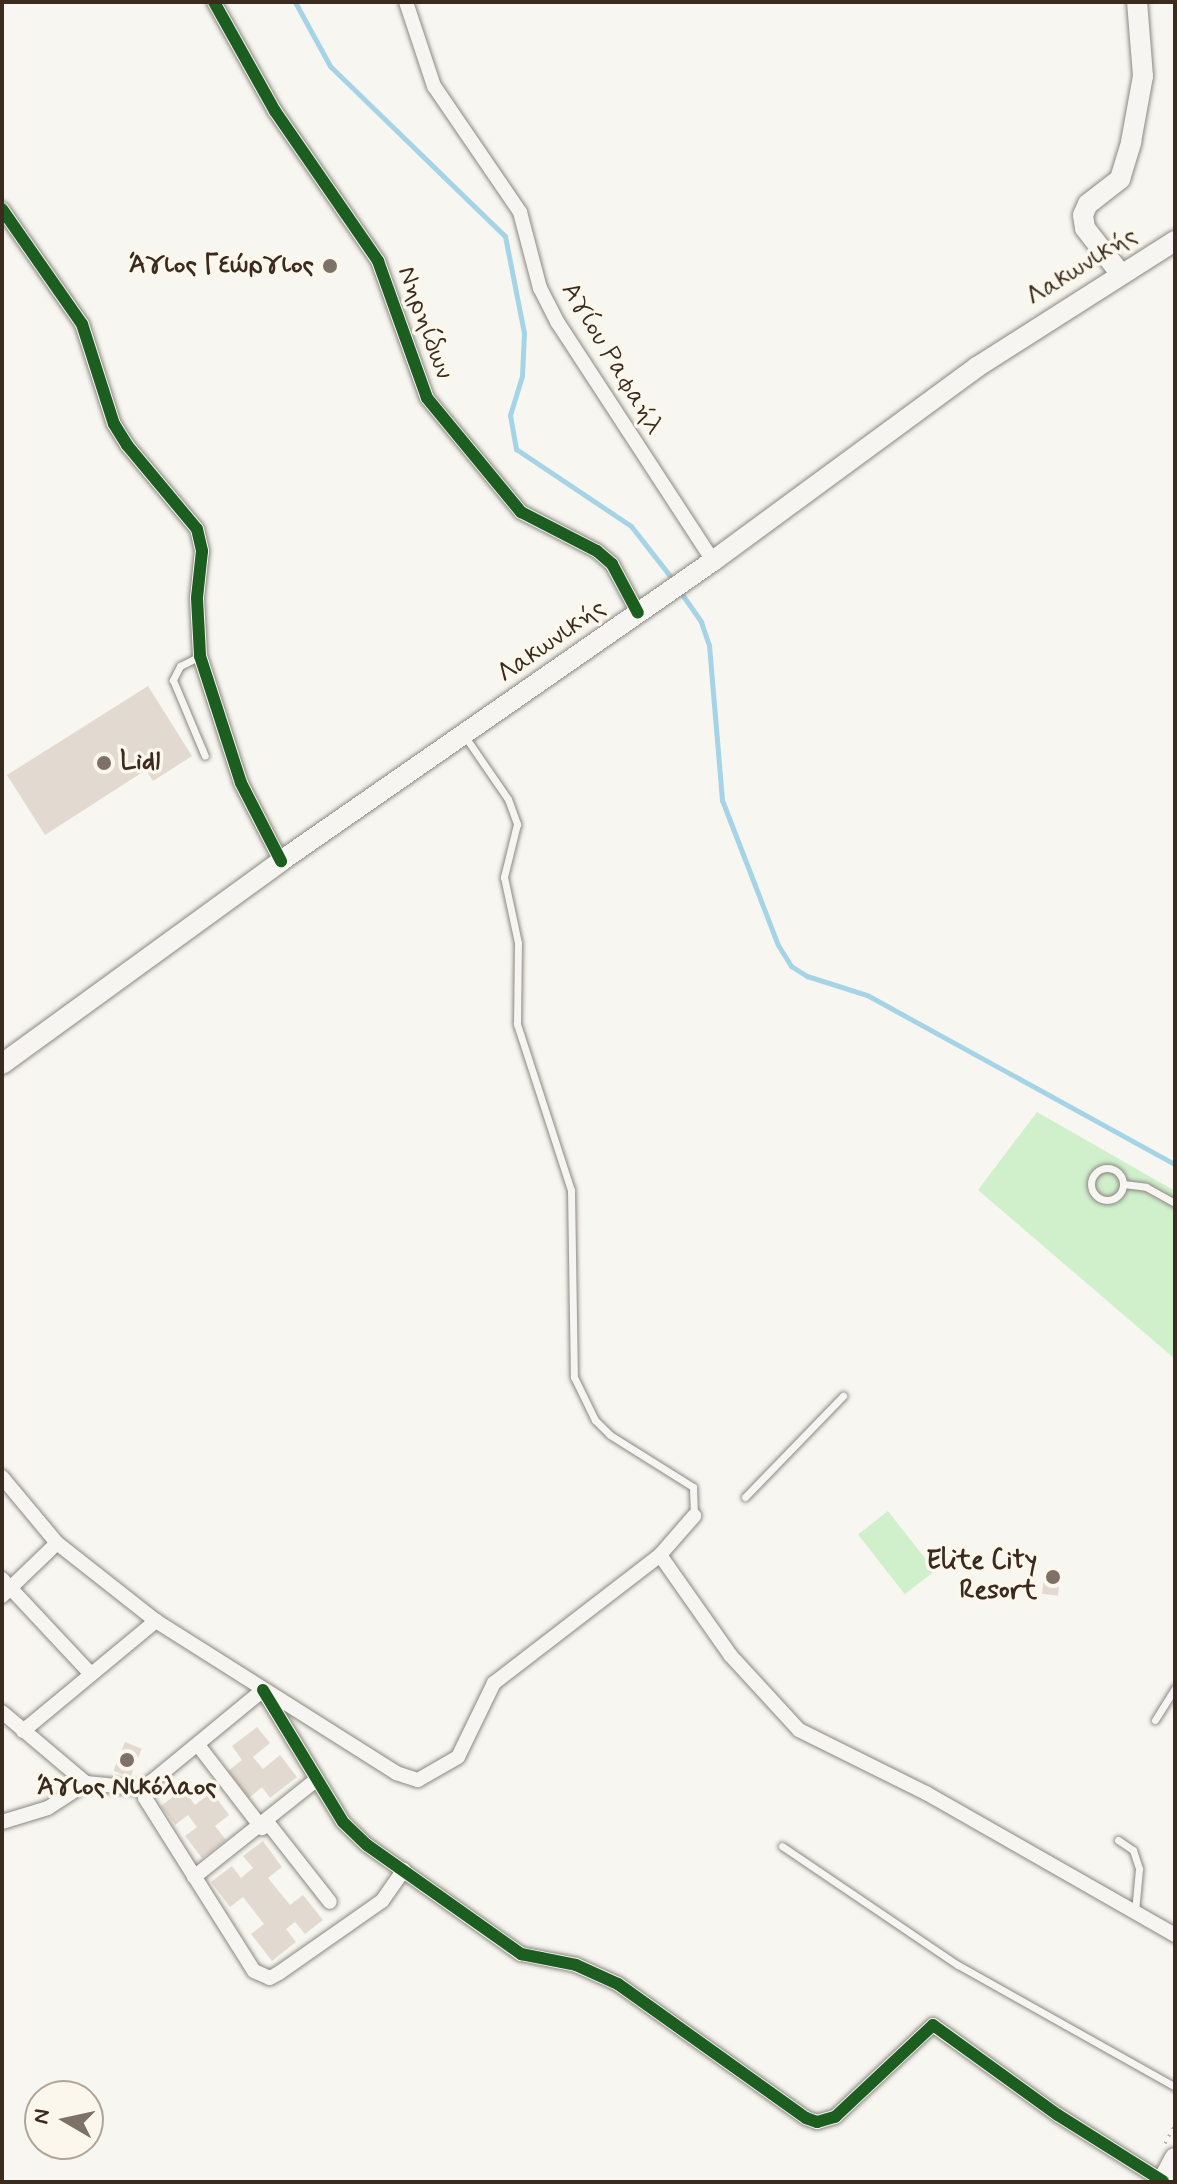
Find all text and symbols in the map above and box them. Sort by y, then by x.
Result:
street label: Λακωνικής [1021,221,1143,313]
place label: Άγιος Γεώργιος [129,250,314,282]
marker: Άγιος Γεώργιος [321,257,339,275]
street label: Νηρηίδων [389,262,459,384]
street label: Αγίου Ραφαήλ [553,277,669,441]
street label: Λακωνικής [492,593,612,691]
place label: Lidl [120,747,160,779]
marker: Lidl [95,754,113,772]
place label: Elite City Resort [926,1546,1037,1608]
marker: Elite City Resort [1044,1568,1062,1586]
marker: Άγιος Νικόλαος [118,1751,136,1769]
place label: Άγιος Νικόλαος [37,1772,217,1804]
north arrow [24,2080,104,2160]
text: N [27,2107,57,2126]

